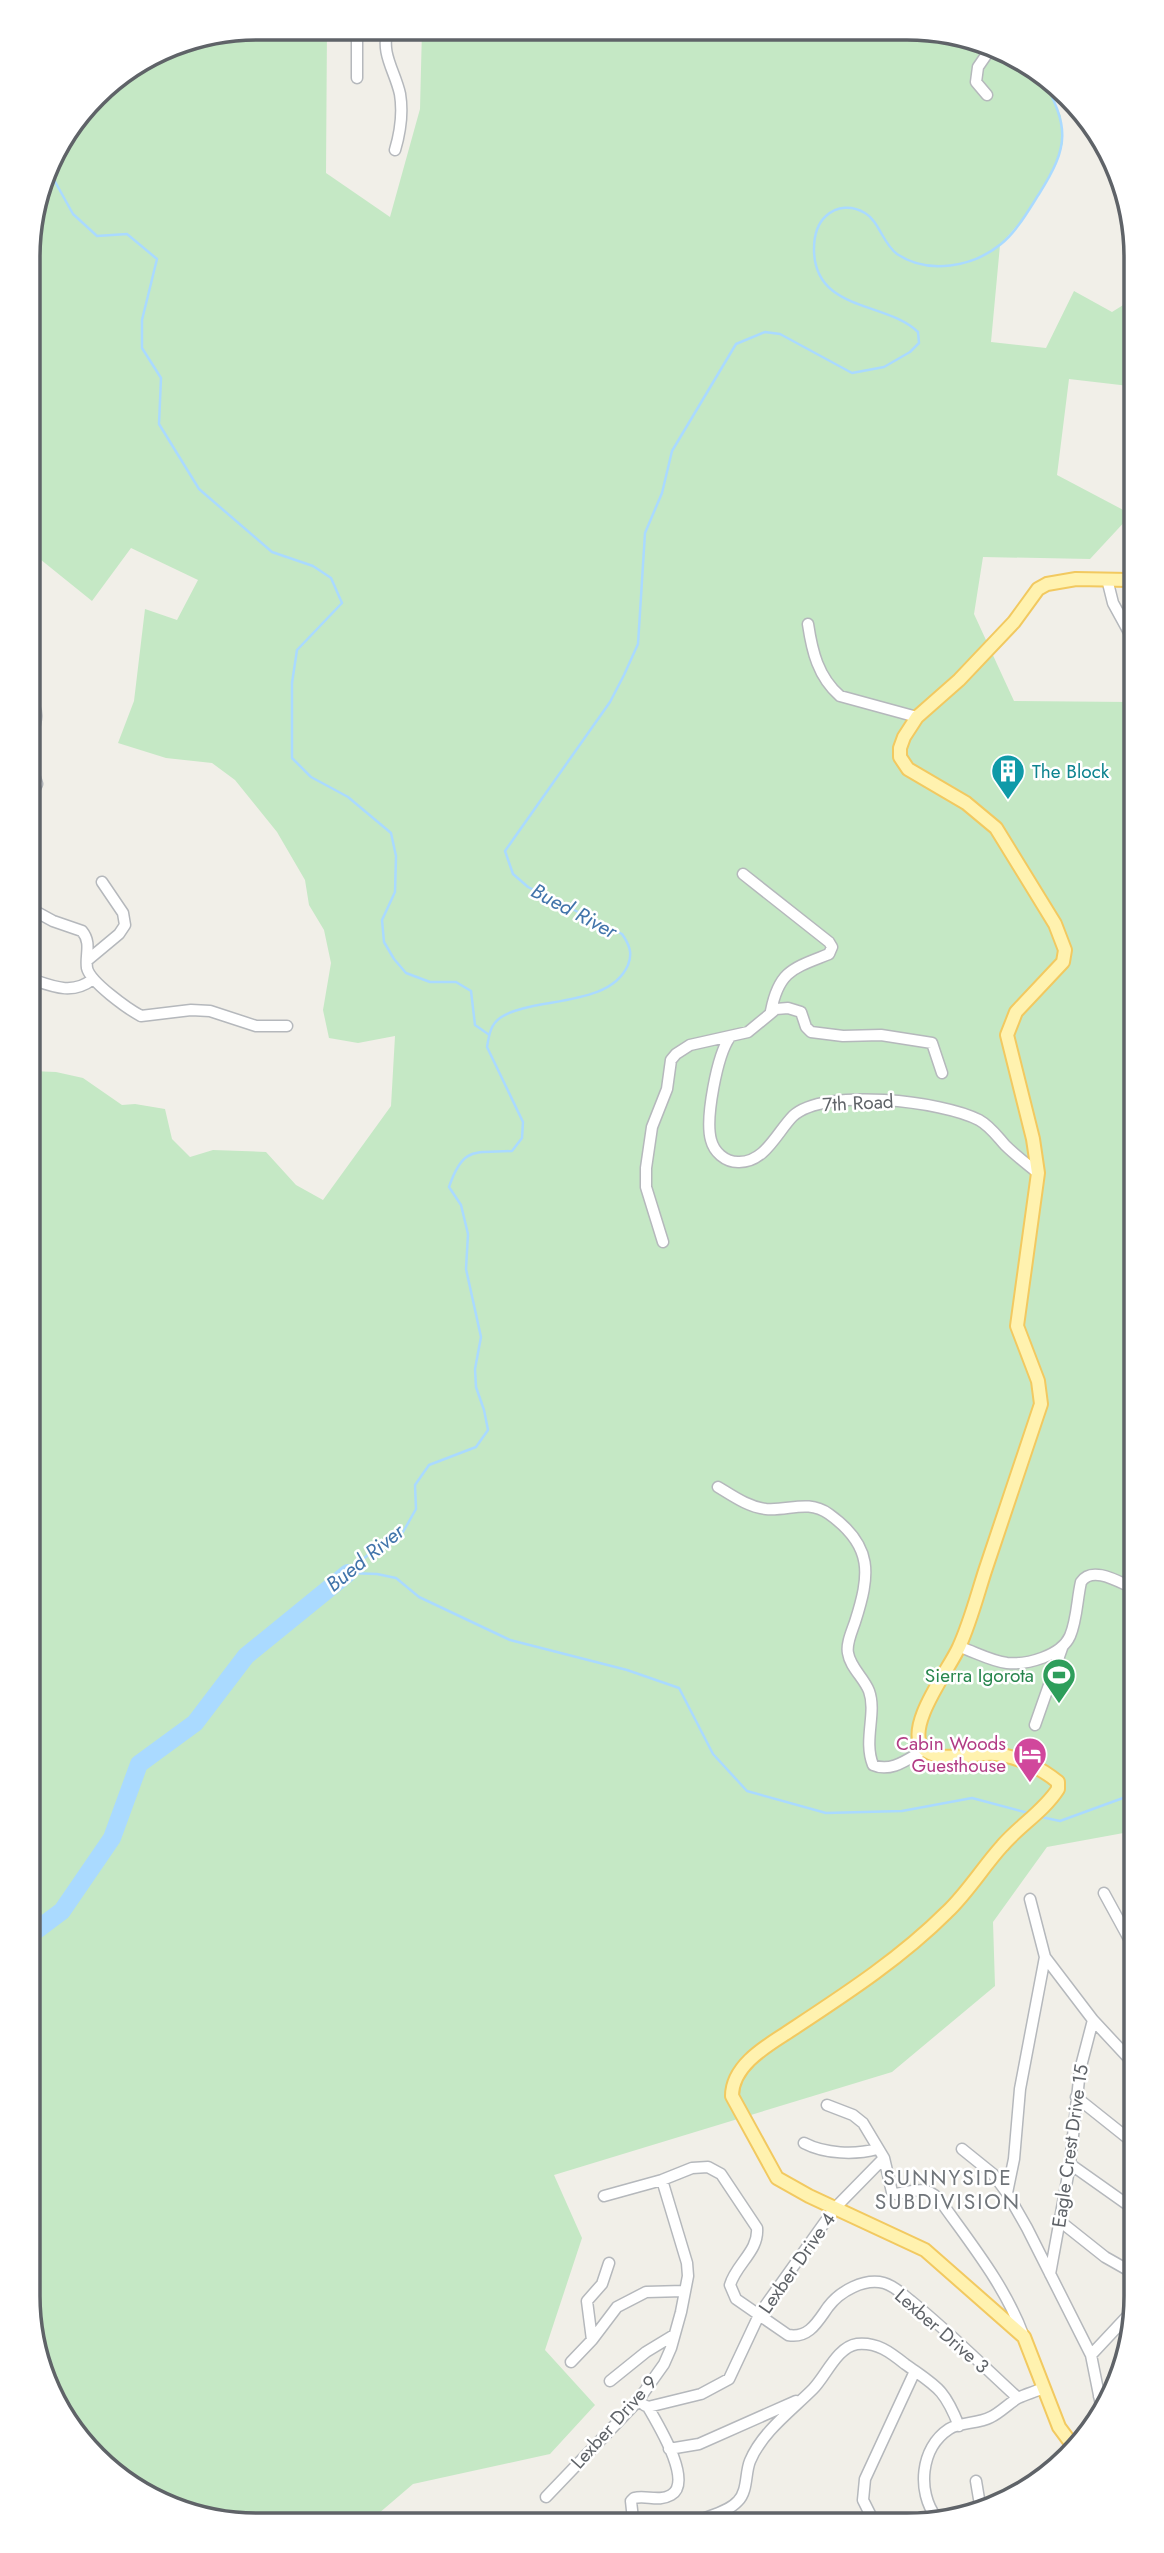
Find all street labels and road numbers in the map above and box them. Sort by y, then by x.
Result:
street label: 7th Road [822,1088,894,1118]
street label: Eagle Crest Drive 15 [1045,2063,1095,2229]
street label: Lexber Drive 4 [752,2207,842,2319]
street label: Lexber Drive 3 [889,2282,995,2380]
street label: Lexber Drive 9 [565,2369,663,2475]

